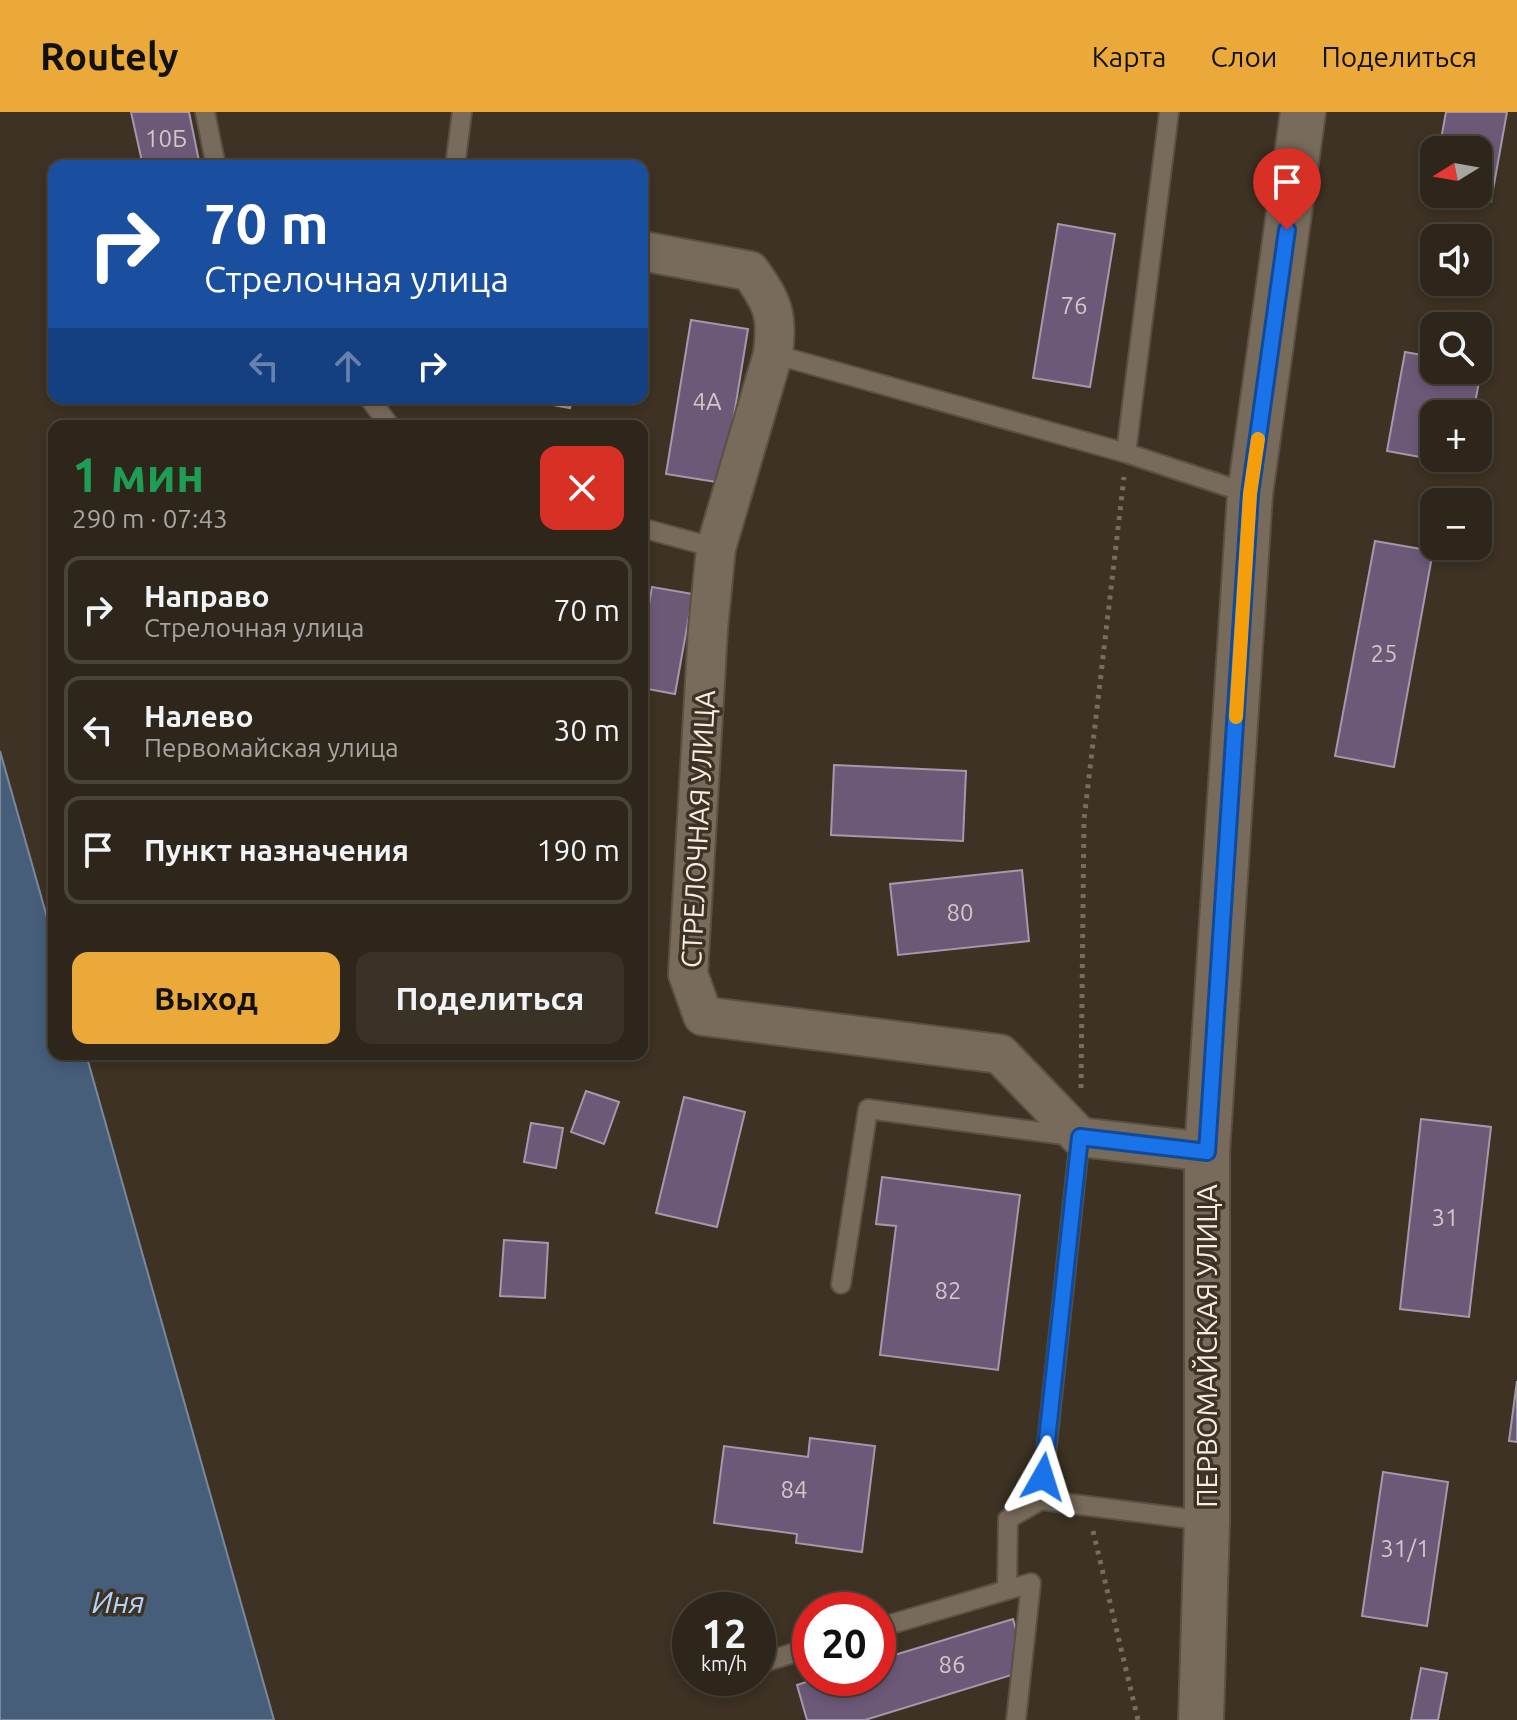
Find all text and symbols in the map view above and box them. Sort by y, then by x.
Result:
text: Routely [40,35,178,77]
text: Карта [1092,41,1166,72]
text: Слои [1210,41,1277,72]
text: Поделиться [1321,41,1477,72]
house number: 10Б [145,125,187,152]
north arrow [1420,136,1492,208]
map controls [1420,136,1492,560]
pin [1253,148,1321,230]
icon: arrive [1265,160,1309,204]
icon: right [72,192,176,296]
text: 70 m [204,192,329,255]
button: sound [1420,224,1492,296]
text: Стрелочная улица [204,258,509,299]
house number: 76 [1060,292,1088,319]
button: search [1420,312,1492,384]
icon: left [242,344,286,388]
icon: ahead [326,344,370,388]
icon: right [410,344,454,388]
house number: 4А [692,388,722,415]
button: + [1420,400,1492,472]
button: close [540,446,624,530]
text: 1 мин [72,447,204,501]
button: − [1420,488,1492,560]
text: 290 m · 07:43 [72,504,228,533]
text: Направо [144,579,270,613]
icon: right [76,588,120,632]
text: 70 m [553,593,620,627]
text: Стрелочная улица [144,613,364,642]
house number: 25 [1370,640,1398,667]
street label: СТРЕЛОЧНАЯ УЛИЦА [675,689,720,969]
text: Налево [144,699,254,733]
icon: left [76,708,120,752]
text: 30 m [553,713,620,747]
text: Первомайская улица [144,733,399,762]
icon: arrive [76,828,120,872]
text: Пункт назначения [144,833,409,867]
text: 190 m [536,833,620,867]
house number: 80 [946,899,974,926]
button: Выход [72,952,340,1044]
button: Поделиться [356,952,624,1044]
street label: ПЕРВОМАЙСКАЯ УЛИЦА [1191,1184,1222,1508]
house number: 31 [1431,1204,1459,1231]
house number: 82 [934,1277,962,1304]
position arrow [1001,1435,1085,1519]
house number: 84 [780,1476,808,1503]
house number: 31/1 [1380,1535,1430,1562]
water label: Иня [92,1585,144,1619]
speed limit sign: 20 [792,1592,896,1696]
text: 12 [701,1611,747,1656]
house number: 86 [938,1651,966,1678]
text: km/h [701,1652,747,1675]

